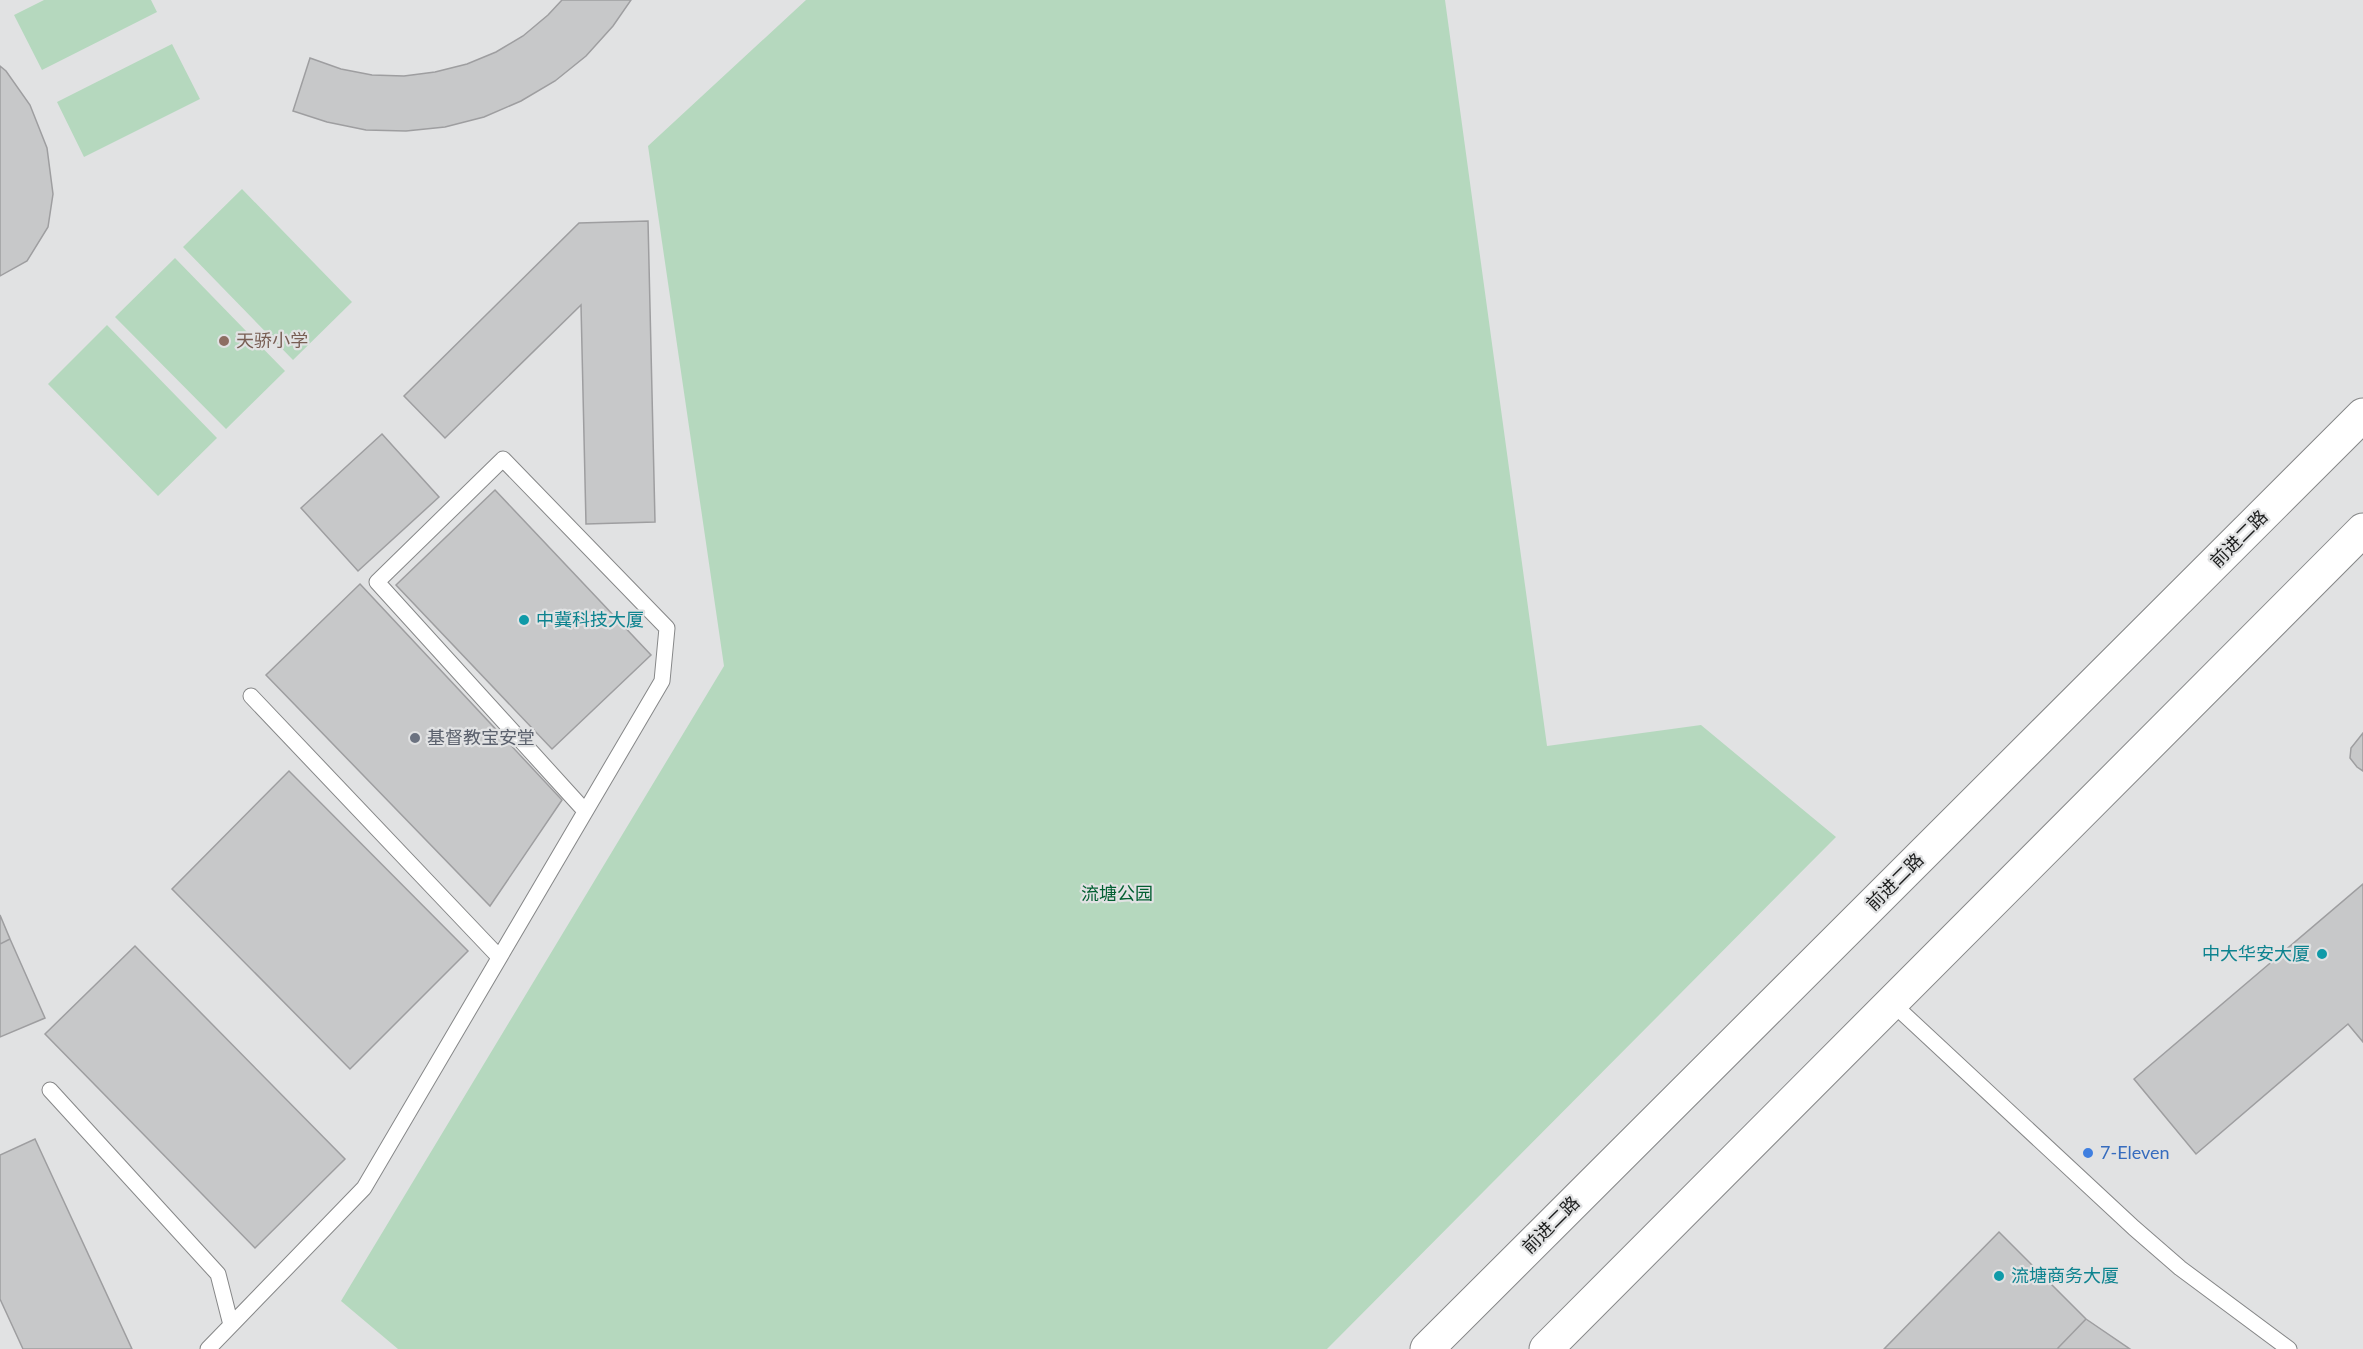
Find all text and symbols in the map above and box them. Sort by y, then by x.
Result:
place label: 天骄小学 [236,329,308,351]
marker: 天骄小学 [217,334,231,348]
street label: 前进二路 [2205,505,2272,572]
place label: 中冀科技大厦 [536,608,644,630]
marker: 中冀科技大厦 [517,613,531,627]
place label: 基督教宝安堂 [427,726,535,748]
marker: 基督教宝安堂 [408,731,422,745]
street label: 前进二路 [1861,848,1928,915]
park label: 流塘公园 [1081,882,1153,904]
place label: 中大华安大厦 [2202,942,2310,964]
marker: 中大华安大厦 [2315,947,2329,961]
place label: 7-Eleven [2100,1141,2170,1163]
marker: 7-Eleven [2081,1146,2095,1160]
street label: 前进二路 [1517,1191,1584,1258]
place label: 流塘商务大厦 [2011,1264,2119,1286]
marker: 流塘商务大厦 [1992,1269,2006,1283]

